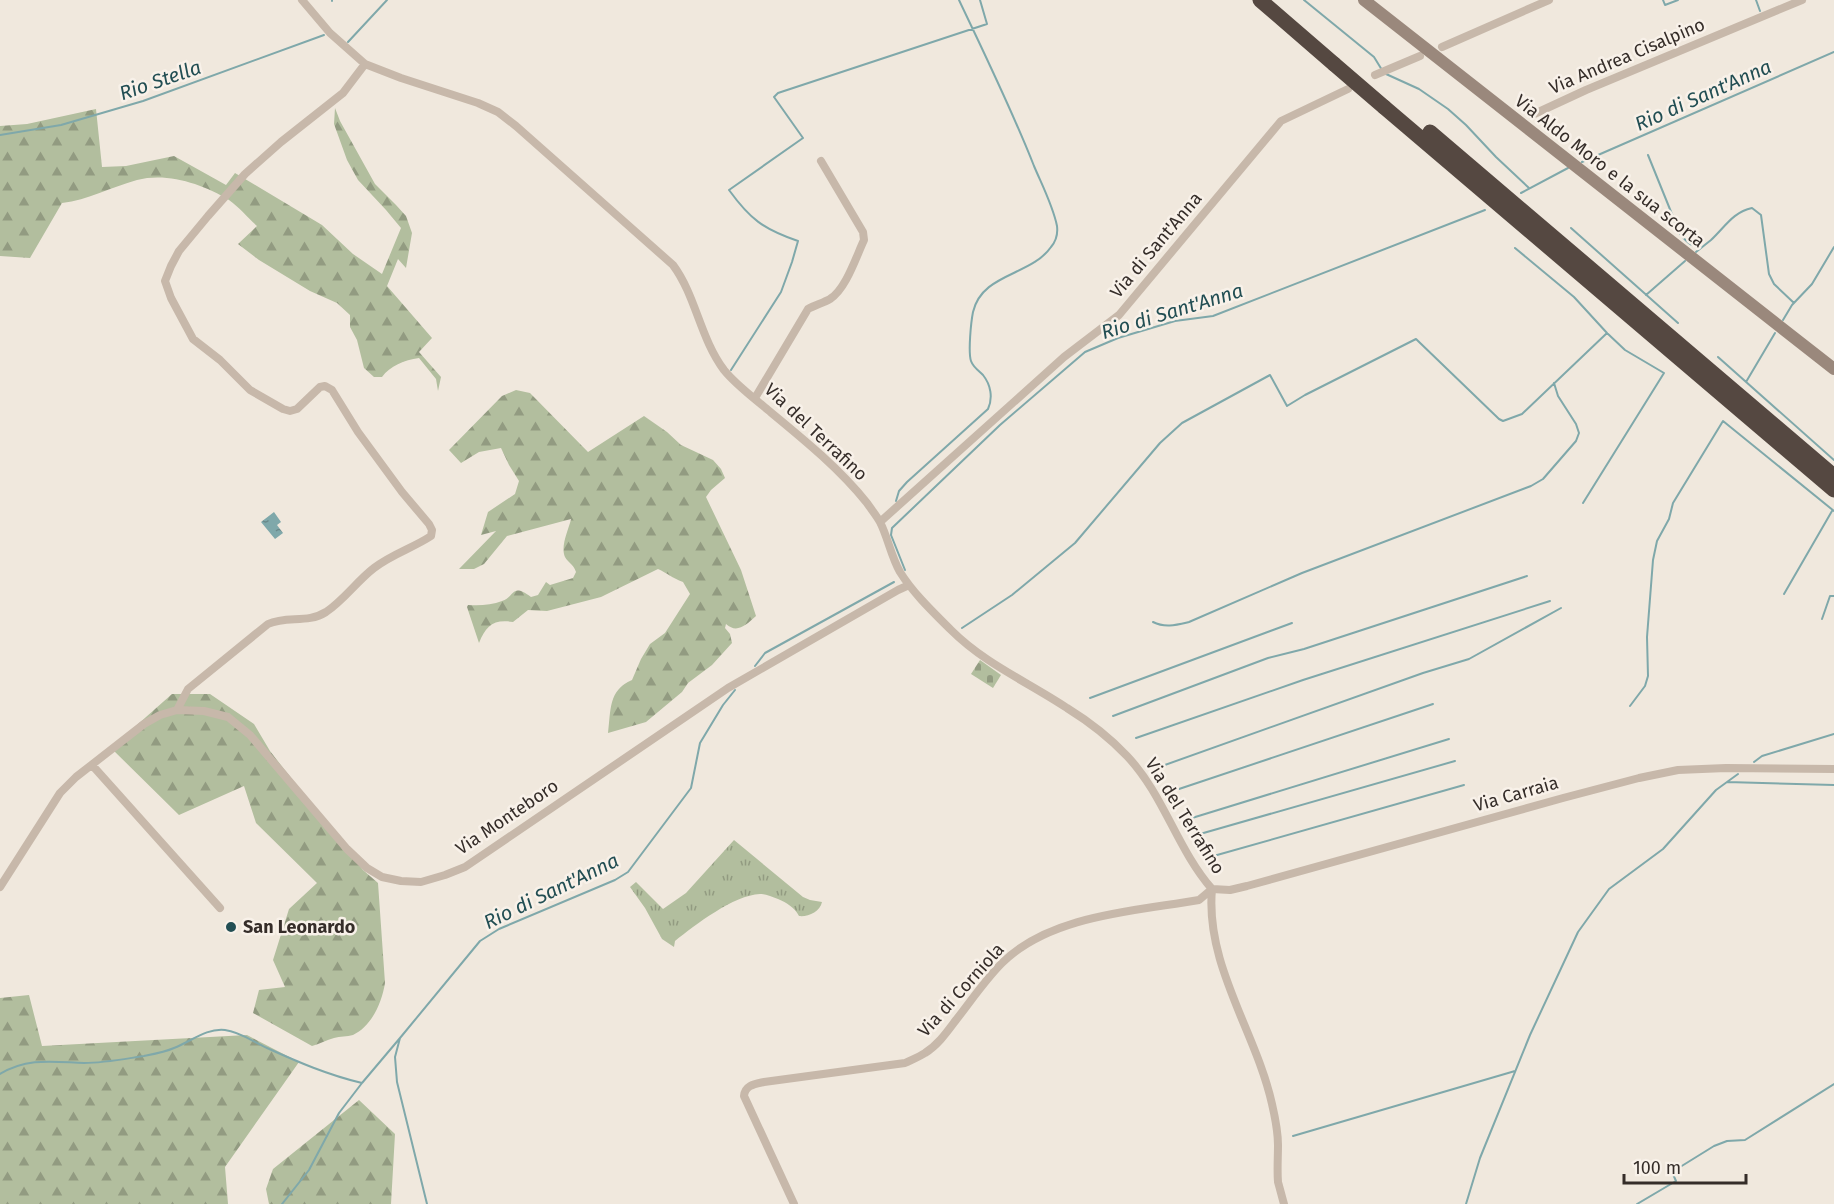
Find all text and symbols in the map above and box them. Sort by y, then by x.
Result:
street label: Via Andrea Cisalpino [1546,13,1708,99]
water label: Rio di Sant'Anna [1631,54,1775,136]
water label: Rio Stella [116,55,204,105]
street label: Via Aldo Moro e la sua scorta [1510,90,1710,252]
street label: Via di Sant'Anna [1105,188,1207,302]
water label: Rio di Sant'Anna [1098,278,1246,344]
street label: Via del Terrafino [760,379,872,485]
street label: Via del Terrafino [1140,754,1230,878]
street label: Via Carraia [1471,771,1561,817]
street label: Via Monteboro [452,775,562,859]
water label: Rio di Sant'Anna [480,848,622,934]
place label: San Leonardo [243,916,355,938]
marker: San Leonardo [224,920,238,934]
street label: Via di Corniola [913,939,1009,1041]
scale bar [1624,1147,1746,1185]
text: 100 m [1633,1157,1681,1179]

